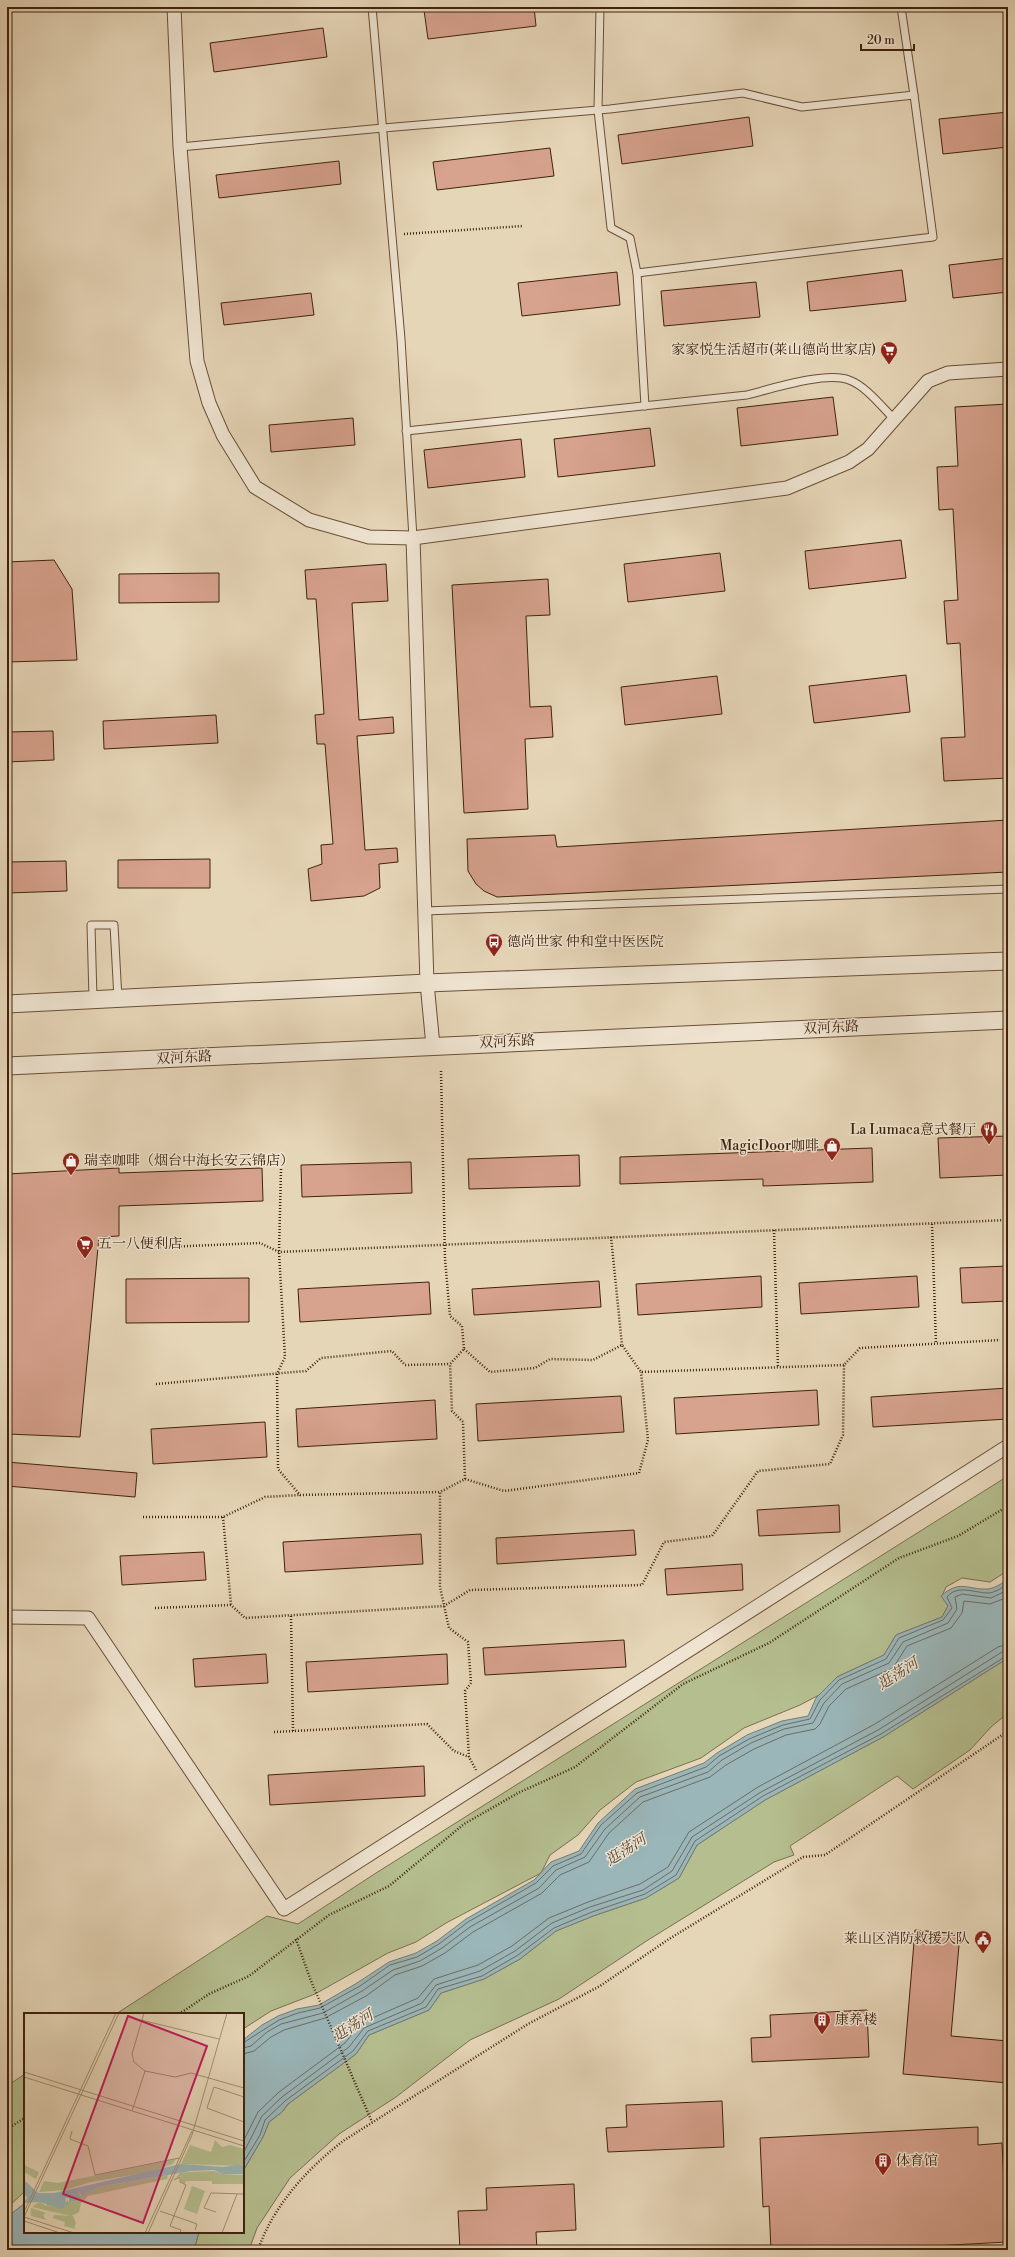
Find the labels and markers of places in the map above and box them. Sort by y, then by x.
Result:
supermarket icon: 家家悦生活超市(莱山德尚世家店) [879,340,899,365]
place label: 家家悦生活超市(莱山德尚世家店) [671,341,876,359]
bus stop icon: 德尚世家 仲和堂中医医院 [484,932,504,957]
place label: 德尚世家 仲和堂中医医院 [507,933,664,951]
restaurant icon: La Lumaca意式餐厅 [979,1120,999,1145]
place label: La Lumaca意式餐厅 [850,1121,976,1139]
shop icon: MagicDoor咖啡 [822,1136,842,1161]
place label: MagicDoor咖啡 [720,1137,819,1155]
shop icon: 瑞幸咖啡（烟台中海长安云锦店） [61,1151,81,1176]
place label: 瑞幸咖啡（烟台中海长安云锦店） [84,1152,294,1170]
supermarket icon: 五一八便利店 [75,1234,95,1259]
place label: 五一八便利店 [98,1235,182,1253]
public building icon: 莱山区消防救援大队 [973,1929,993,1954]
place label: 莱山区消防救援大队 [844,1930,970,1948]
building icon: 康养楼 [812,2010,832,2035]
place label: 康养楼 [835,2011,877,2029]
building icon: 体育馆 [873,2151,893,2176]
place label: 体育馆 [896,2152,938,2170]

